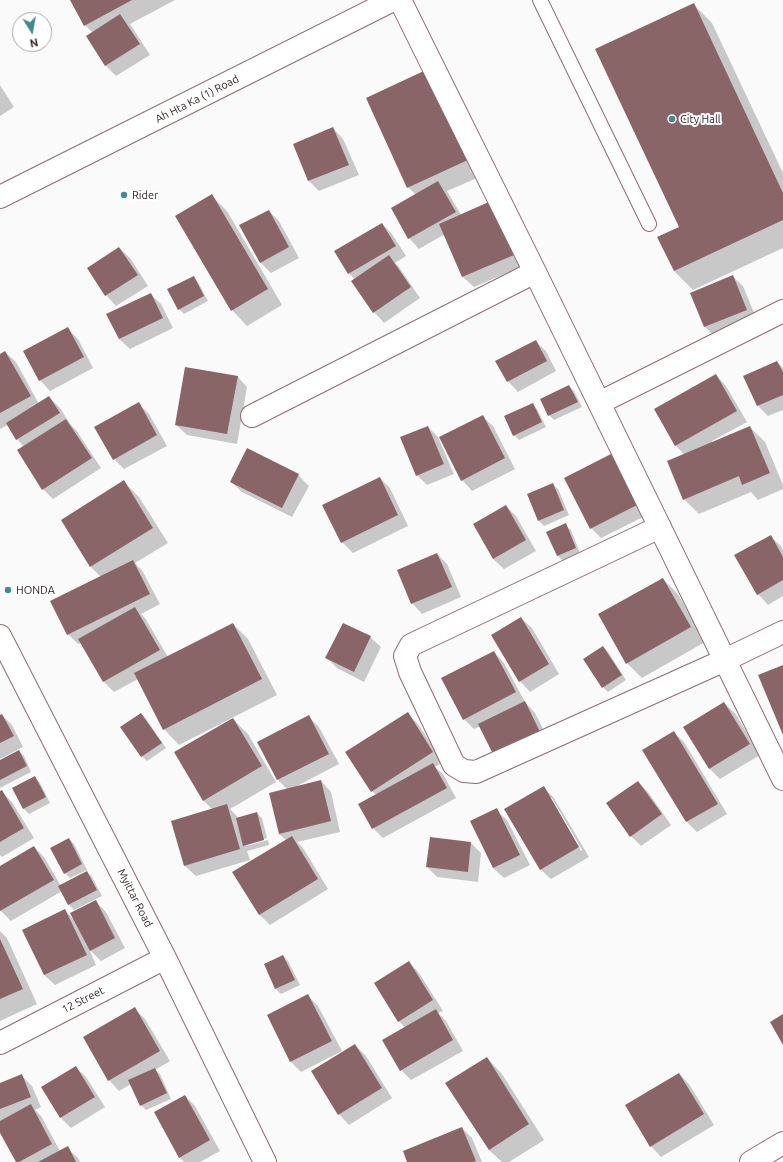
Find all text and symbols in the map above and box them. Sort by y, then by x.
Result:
north arrow [12,12,52,52]
text: N [29,36,39,49]
street label: Ah Hta Ka (1) Road [153,72,241,126]
place label: City Hall [680,112,721,126]
marker: City Hall [667,114,677,124]
place label: Rider [132,188,158,202]
marker: Rider [119,190,129,200]
place label: HONDA [16,583,55,597]
marker: HONDA [3,585,13,595]
street label: Myittar Road [115,867,155,929]
street label: 12 Street [60,984,106,1016]

